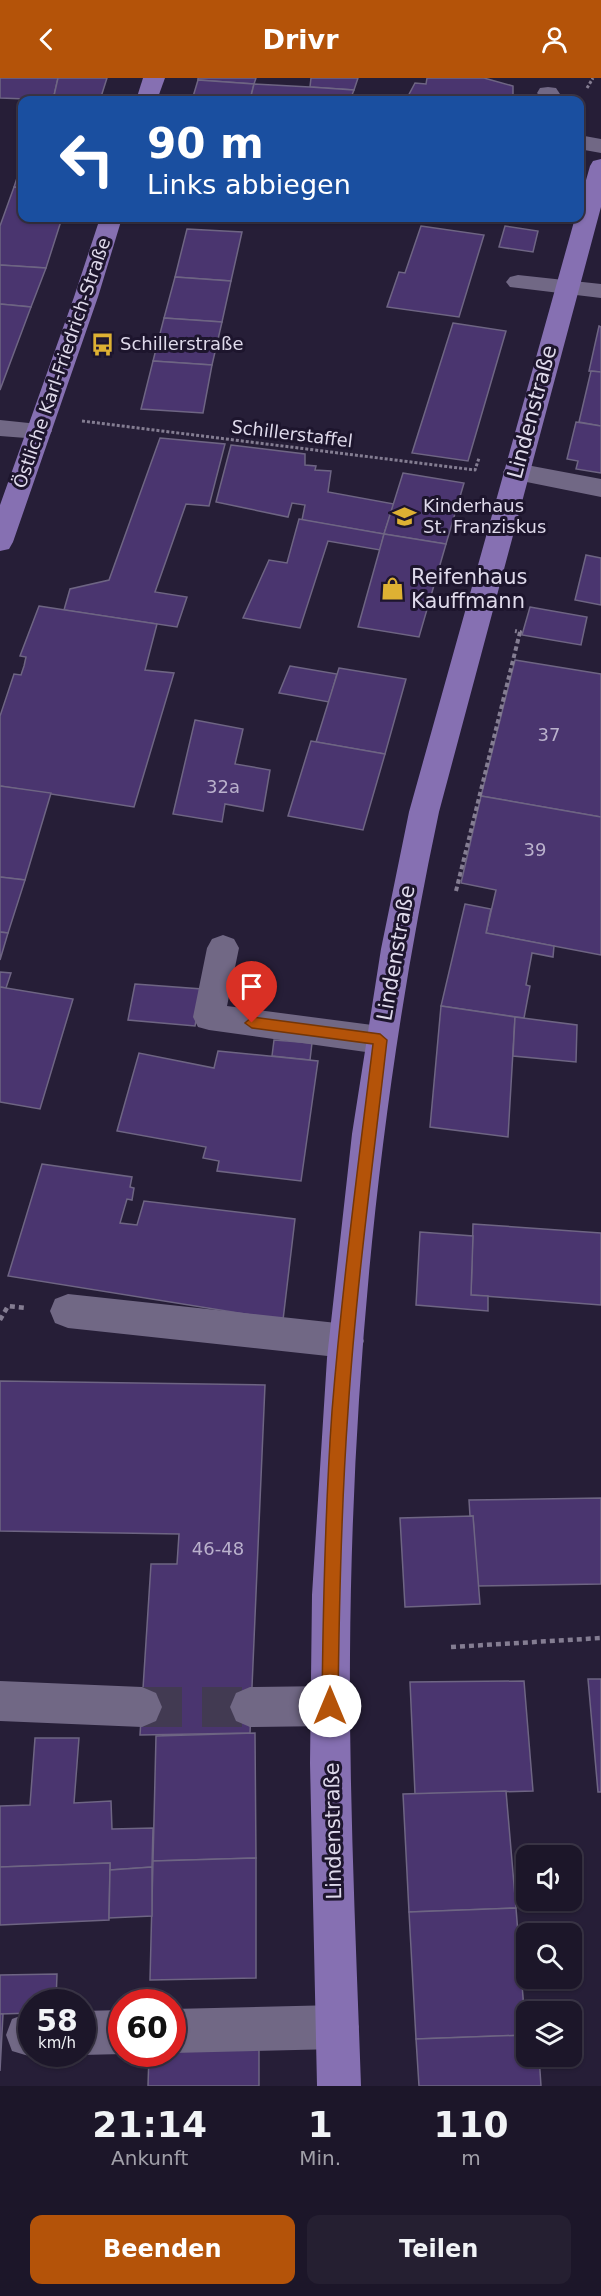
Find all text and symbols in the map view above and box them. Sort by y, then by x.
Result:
icon: back [30,23,63,56]
icon: person [538,23,571,56]
text: Drivr [263,24,338,55]
text: 90 m [147,119,264,168]
icon: left [48,120,126,198]
text: Links abbiegen [147,169,351,200]
street label: Östliche Karl-Friedrich-Straße [9,235,114,491]
bus stop icon: Schillerstraße [89,331,115,357]
place label: Schillerstraße [120,333,244,354]
street label: Lindenstraße [503,343,561,481]
street label: Schillerstaffel [230,416,354,451]
place label: Kinderhaus St. Franziskus [423,495,546,537]
school or university icon: Kinderhaus St. Franziskus [392,503,418,529]
place label: Reifenhaus Kauffmann [411,565,527,613]
shop icon: Reifenhaus Kauffmann [380,576,406,602]
house number: 37 [538,724,560,745]
house number: 32a [206,776,240,797]
house number: 39 [524,839,546,860]
street label: Lindenstraße [372,883,420,1023]
pin [226,961,277,1023]
icon: arrive [235,970,268,1003]
house number: 46-48 [192,1538,244,1559]
position arrow [298,1674,362,1738]
street label: Lindenstraße [320,1762,346,1900]
map controls [516,1845,582,2067]
button: sound [516,1845,582,1911]
button: search [516,1923,582,1989]
speed limit sign: 60 [108,1989,186,2067]
button: layers [516,2001,582,2067]
text: 58 [36,2003,78,2038]
text: km/h [38,2034,76,2052]
text: 21:14 [92,2104,207,2145]
text: 1 [308,2104,333,2145]
text: 110 [433,2104,509,2145]
text: Ankunft [111,2146,188,2170]
text: Min. [299,2146,341,2170]
text: m [461,2146,481,2170]
button: Beenden [30,2215,295,2284]
button: Teilen [307,2215,571,2284]

